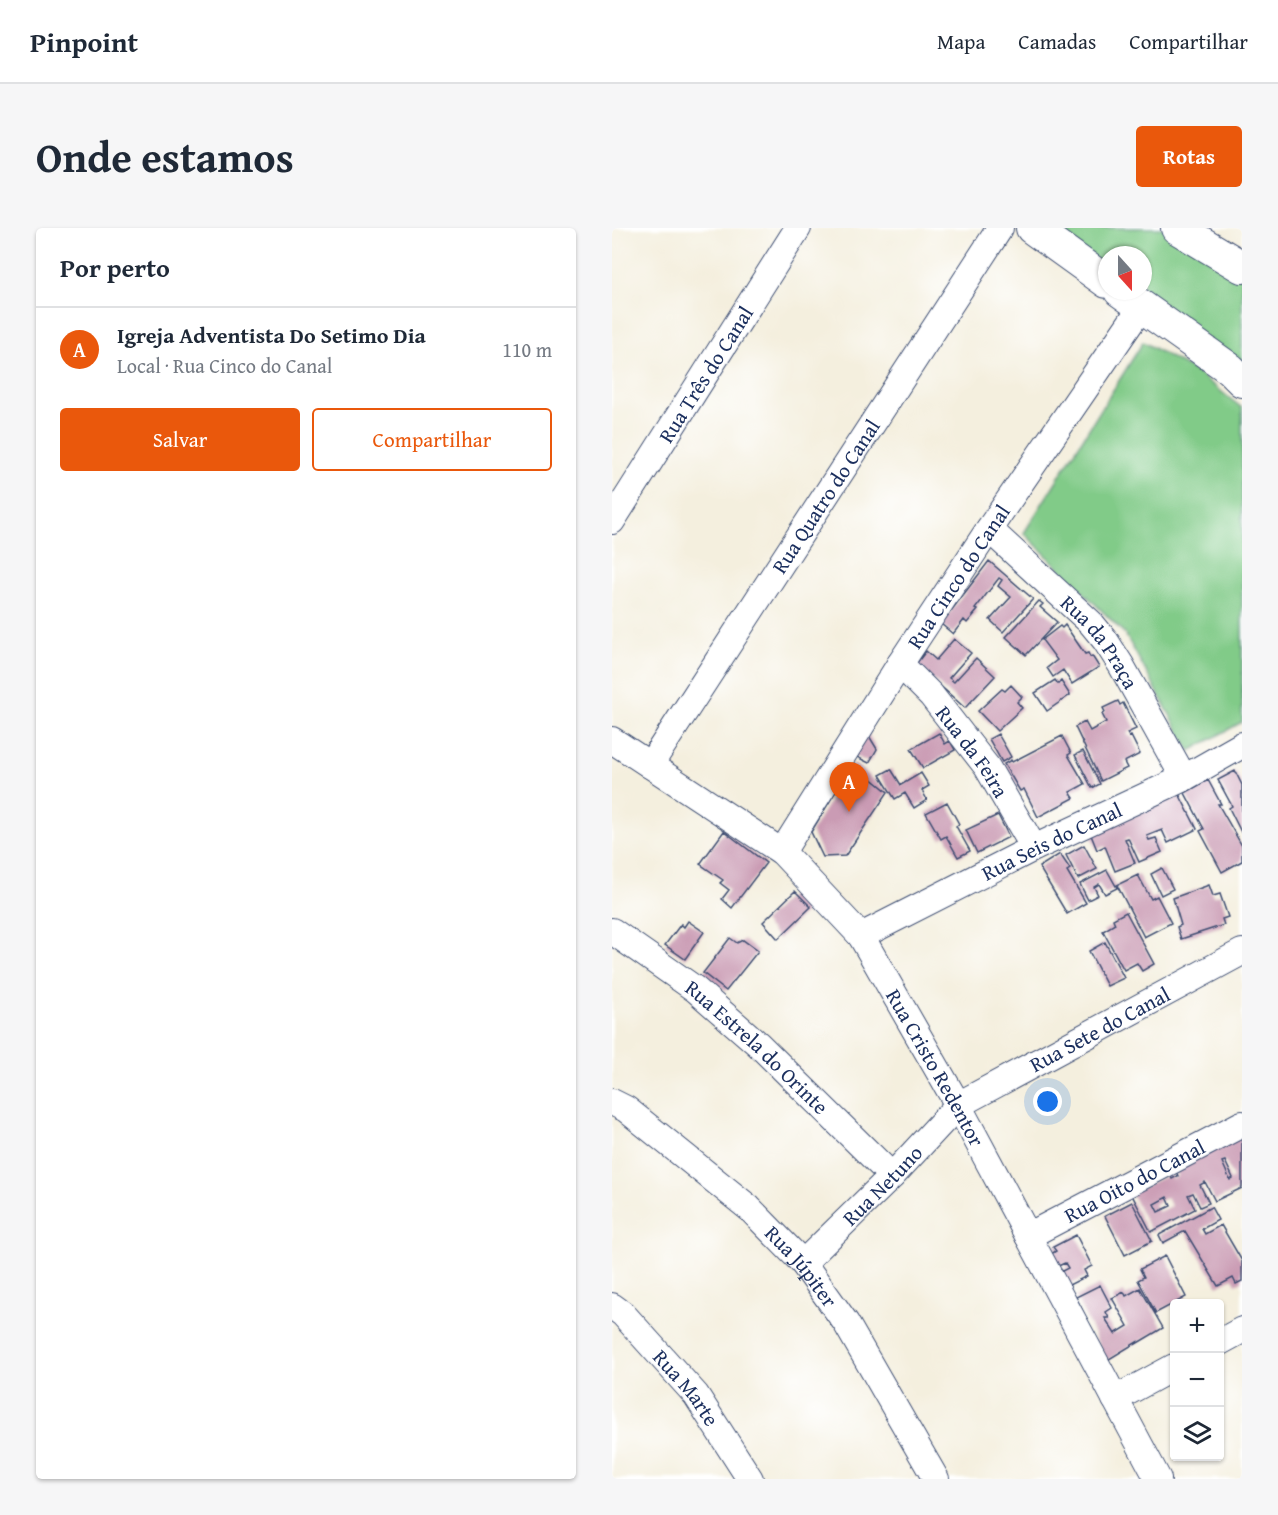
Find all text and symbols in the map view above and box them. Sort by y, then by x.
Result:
text: Pinpoint [30,21,138,62]
text: Mapa [937,26,985,57]
text: Camadas [1018,26,1096,57]
text: Compartilhar [1129,26,1248,57]
text: Onde estamos [36,126,294,187]
button: Rotas [1136,126,1242,187]
north arrow [1098,246,1152,300]
text: Por perto [60,248,170,287]
street label: Rua Três do Canal [650,299,760,449]
text: Igreja Adventista Do Setimo Dia [117,319,426,351]
text: A [73,335,86,364]
text: 110 m [502,335,552,364]
text: Local · Rua Cinco do Canal [117,351,332,380]
button: Salvar [60,408,300,471]
button: Compartilhar [312,408,552,471]
street label: Rua Quatro do Canal [763,413,887,579]
street label: Rua Cinco do Canal [899,498,1017,655]
street label: Rua da Praça [1054,587,1147,694]
street label: Rua da Feira [929,698,1017,803]
pin: A [830,762,868,812]
street label: Rua Seis do Canal [976,794,1127,888]
street label: Rua Estrela do Orinte [679,972,836,1121]
street label: Rua Sete do Canal [1024,978,1175,1079]
street label: Rua Cristo Redentor [879,983,993,1152]
your location [1033,1087,1062,1116]
street label: Rua Oito do Canal [1058,1131,1210,1230]
street label: Rua Netuno [835,1138,929,1232]
street label: Rua Júpiter [758,1218,845,1314]
map controls [1170,1299,1224,1461]
button: + [1170,1299,1224,1353]
street label: Rua Marte [646,1342,727,1432]
button: − [1170,1353,1224,1407]
button: layers [1170,1407,1224,1461]

